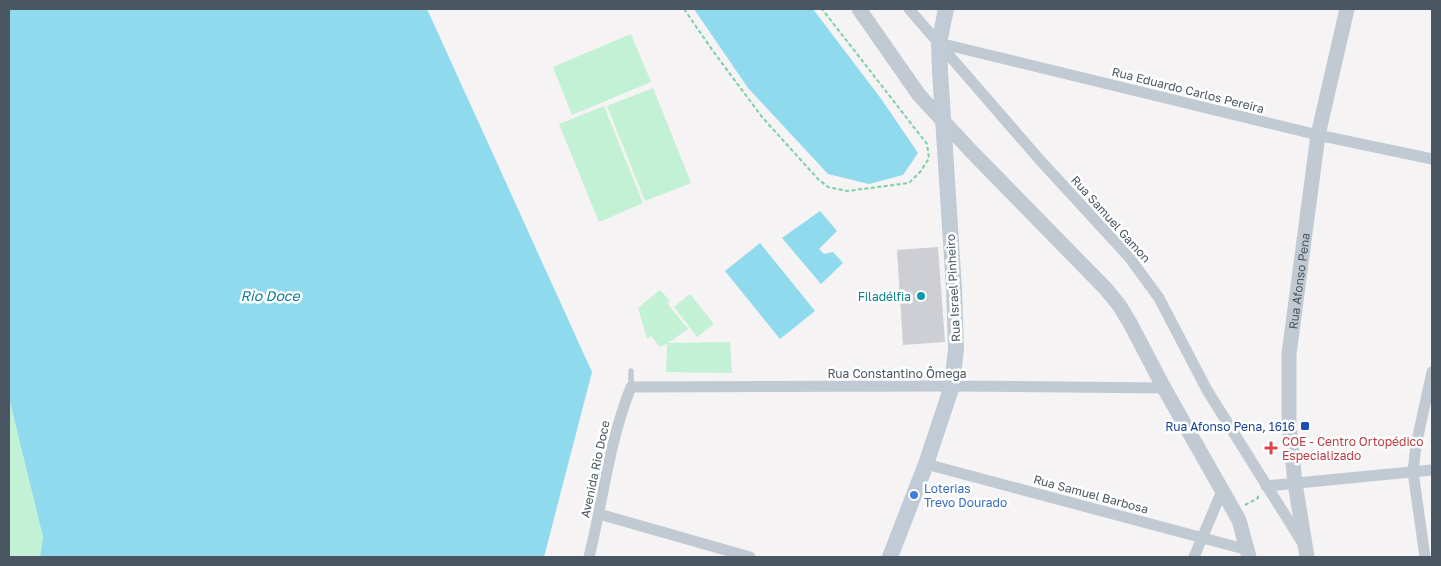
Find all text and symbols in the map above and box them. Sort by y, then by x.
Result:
street label: Rua Eduardo Carlos Pereira [1110,64,1266,116]
street label: Rua Samuel Gamon [1068,173,1154,265]
street label: Rua Afonso Pena [1285,232,1312,330]
street label: Rua Israel Pinheiro [943,234,963,342]
water label: Rio Doce [240,287,300,304]
place label: Filadélfia [858,289,911,304]
marker: Filadélfia [915,290,927,302]
street label: Rua Constantino Ômega [827,366,967,381]
street label: Avenida Rio Doce [577,419,613,519]
place label: Rua Afonso Pena, 1616 [1165,419,1295,434]
marker: Rua Afonso Pena, 1616 [1299,420,1311,432]
place label: COE - Centro Ortopédico Especializado [1282,434,1423,463]
marker: COE - Centro Ortopédico Especializado [1264,441,1278,455]
street label: Rua Samuel Barbosa [1032,471,1150,517]
place label: Loterias Trevo Dourado [924,481,1007,510]
marker: Loterias Trevo Dourado [908,489,920,501]

